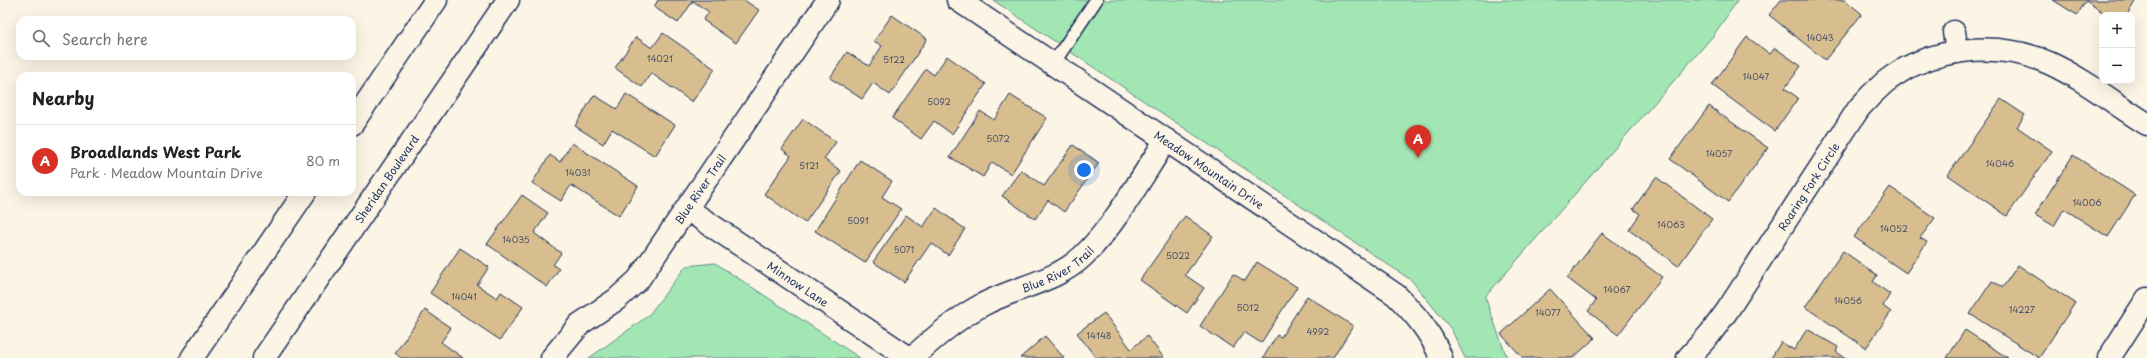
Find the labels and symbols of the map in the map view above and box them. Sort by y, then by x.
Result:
house number: 14043 [1806,30,1834,44]
house number: 14021 [647,51,673,65]
house number: 5122 [883,52,905,66]
house number: 14047 [1743,69,1770,83]
house number: 5092 [927,94,951,108]
pin: A [1405,125,1431,158]
street label: Meadow Mountain Drive [1151,126,1268,213]
street label: Sheridan Boulevard [350,131,423,226]
house number: 5072 [986,131,1010,145]
street label: Roaring Fork Circle [1773,139,1843,234]
house number: 14057 [1706,146,1732,160]
street label: Blue River Trail [670,150,730,228]
house number: 14046 [1986,156,2014,170]
house number: 5121 [799,158,819,172]
your location [1074,160,1094,180]
house number: 14031 [565,165,591,179]
house number: 14006 [2072,195,2102,209]
house number: 5091 [847,213,869,227]
house number: 14063 [1657,217,1685,231]
house number: 14052 [1880,221,1908,235]
house number: 14035 [502,232,530,246]
house number: 5071 [894,242,914,256]
street label: Blue River Trail [1019,242,1097,296]
house number: 5022 [1166,248,1190,262]
street label: Minnow Lane [764,257,832,310]
house number: 14067 [1603,282,1631,296]
house number: 14041 [451,289,477,303]
house number: 14056 [1834,293,1862,307]
house number: 5012 [1237,300,1260,314]
house number: 14227 [2009,302,2035,316]
house number: 14077 [1535,305,1561,319]
house number: 4992 [1307,324,1329,338]
house number: 14148 [1087,328,1111,342]

